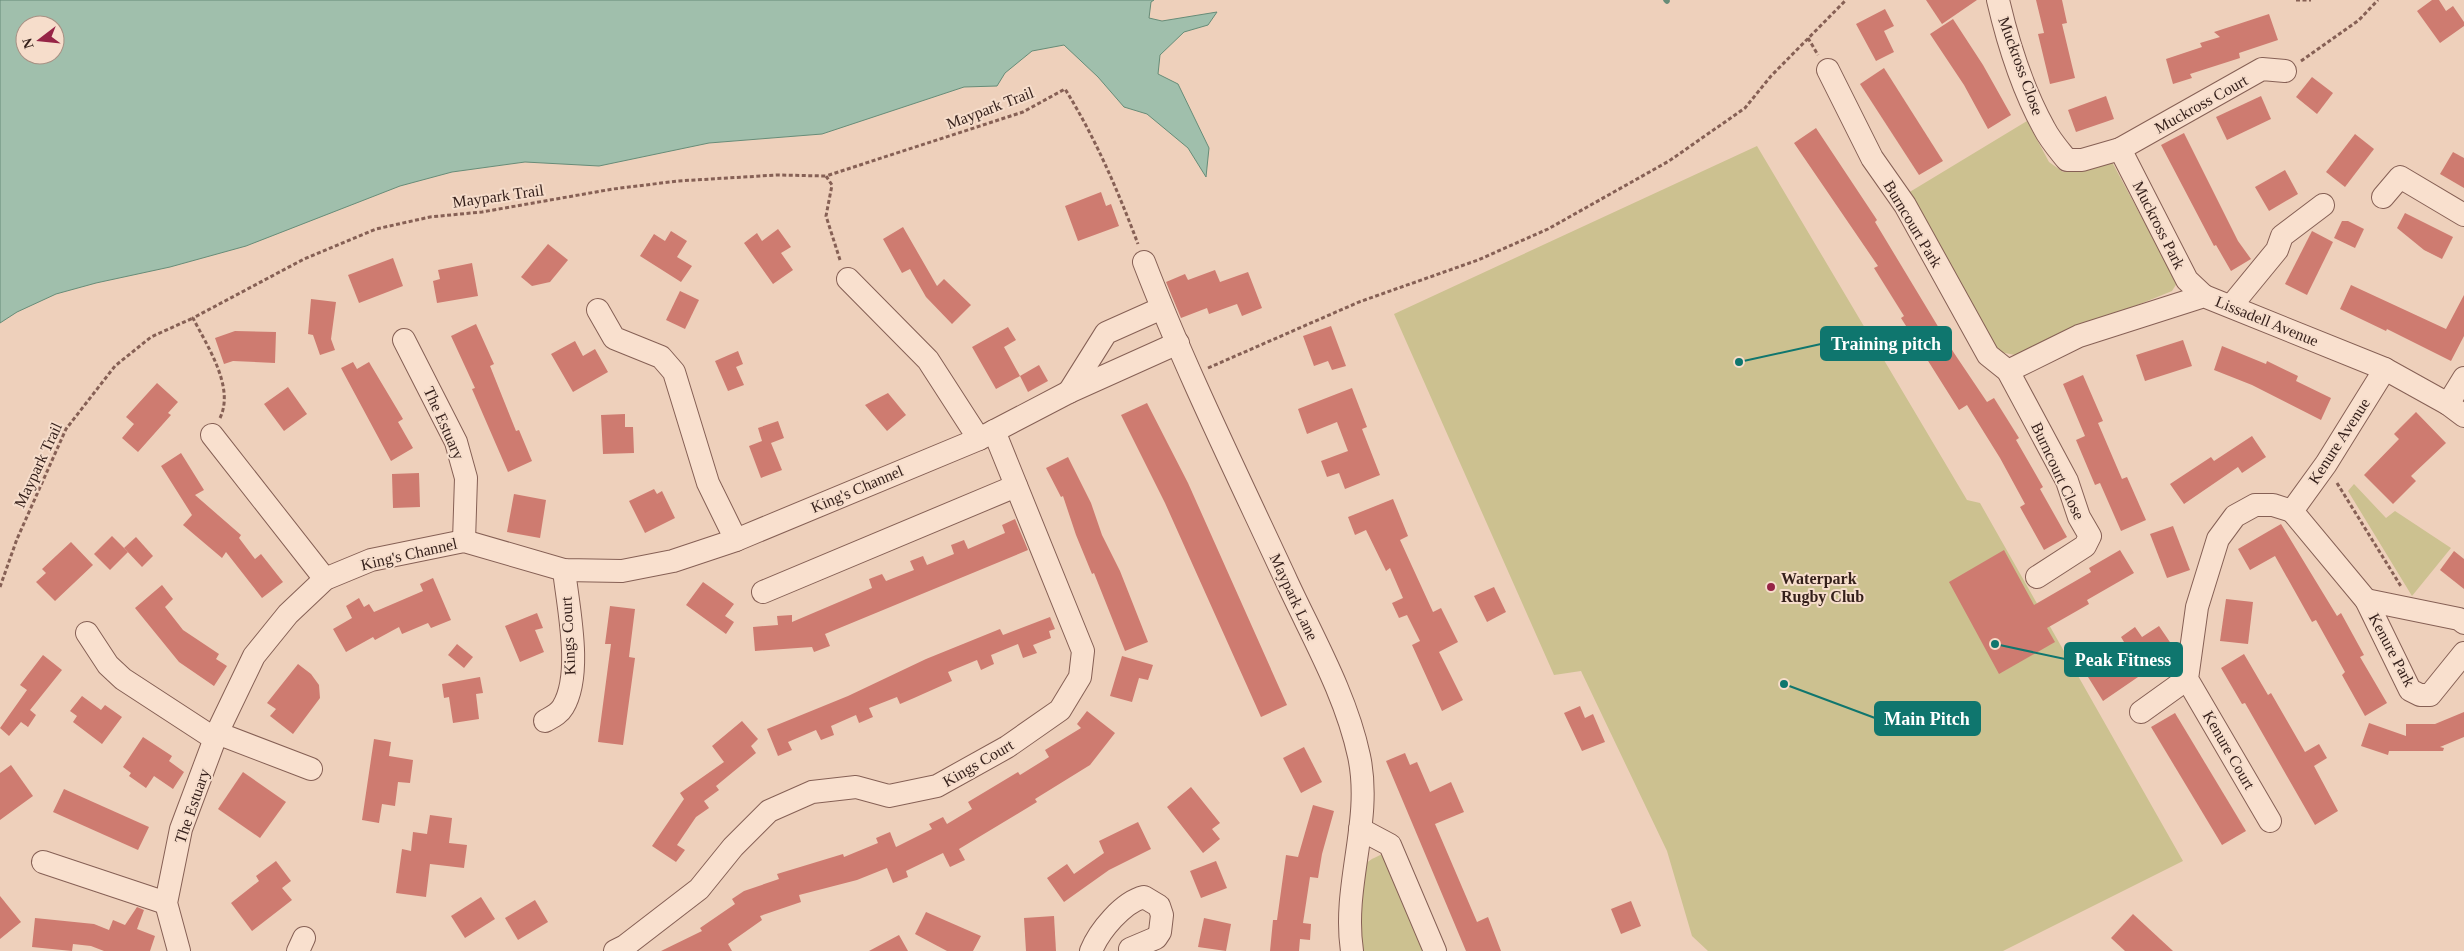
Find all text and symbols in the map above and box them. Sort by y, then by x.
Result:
street label: Muckross Close [1995,14,2047,118]
north arrow [15,15,65,65]
text: N [19,37,37,50]
street label: Muckross Court [2152,71,2251,137]
street label: Maypark Trail [944,83,1037,133]
street label: Burncourt Park [1880,178,1946,270]
street label: Muckross Park [2130,178,2188,272]
street label: Maypark Trail [451,181,545,212]
street label: Lissadell Avenue [2213,293,2321,349]
callout: Training pitch [1821,327,1951,360]
text: Training pitch [1831,334,1941,354]
street label: The Estuary [420,384,468,462]
street label: Kenure Avenue [2305,395,2373,487]
street label: Maypark Trail [11,419,66,511]
street label: Burncourt Close [2028,420,2088,522]
street label: King's Channel [808,462,907,517]
street label: King's Channel [359,535,460,574]
street label: Maypark Lane [1266,551,1322,643]
place label: Waterpark Rugby Club [1781,570,1864,606]
marker: Waterpark Rugby Club [1765,581,1777,593]
street label: Kings Court [557,596,580,676]
street label: Kenure Park [2366,611,2418,689]
callout: Peak Fitness [2065,643,2182,676]
text: Peak Fitness [2075,650,2171,670]
callout: Main Pitch [1875,702,1980,735]
street label: Kenure Court [2200,708,2259,793]
text: Main Pitch [1884,709,1970,729]
street label: Kings Court [940,736,1017,791]
street label: The Estuary [171,766,214,846]

